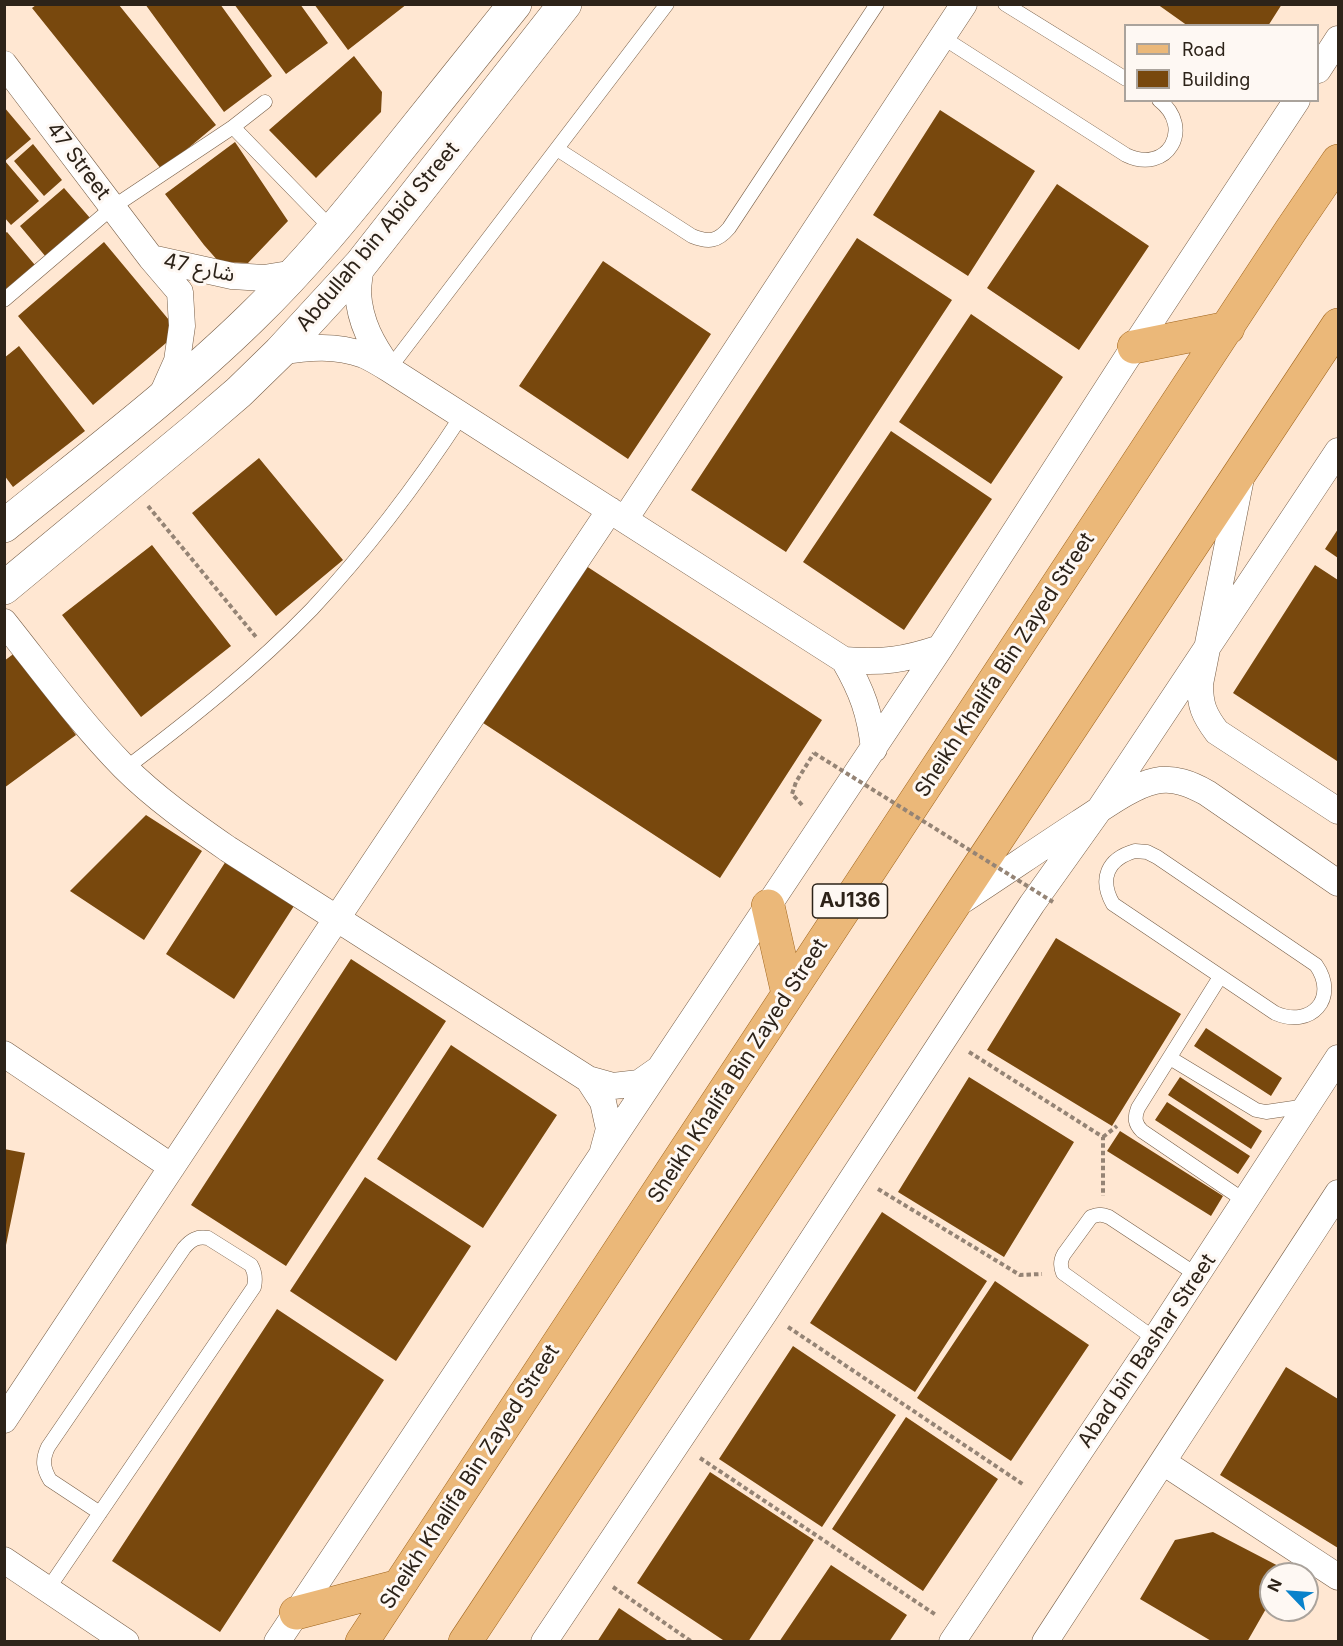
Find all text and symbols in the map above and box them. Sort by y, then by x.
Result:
legend [1124,24,1319,102]
text: Road [1182,39,1225,60]
text: Building [1182,69,1250,90]
street label: 47 Street [41,117,115,205]
street label: Abdullah bin Abid Street [291,137,465,337]
street label: شارع 47 [161,248,237,288]
street label: Sheikh Khalifa Bin Zayed Street [910,528,1100,802]
road number: AJ136 [812,884,888,918]
street label: Sheikh Khalifa Bin Zayed Street [643,934,833,1208]
street label: Abad bin Bashar Street [1073,1249,1221,1453]
street label: Sheikh Khalifa Bin Zayed Street [375,1340,565,1614]
north arrow [1259,1562,1319,1622]
text: N [1263,1575,1286,1595]

